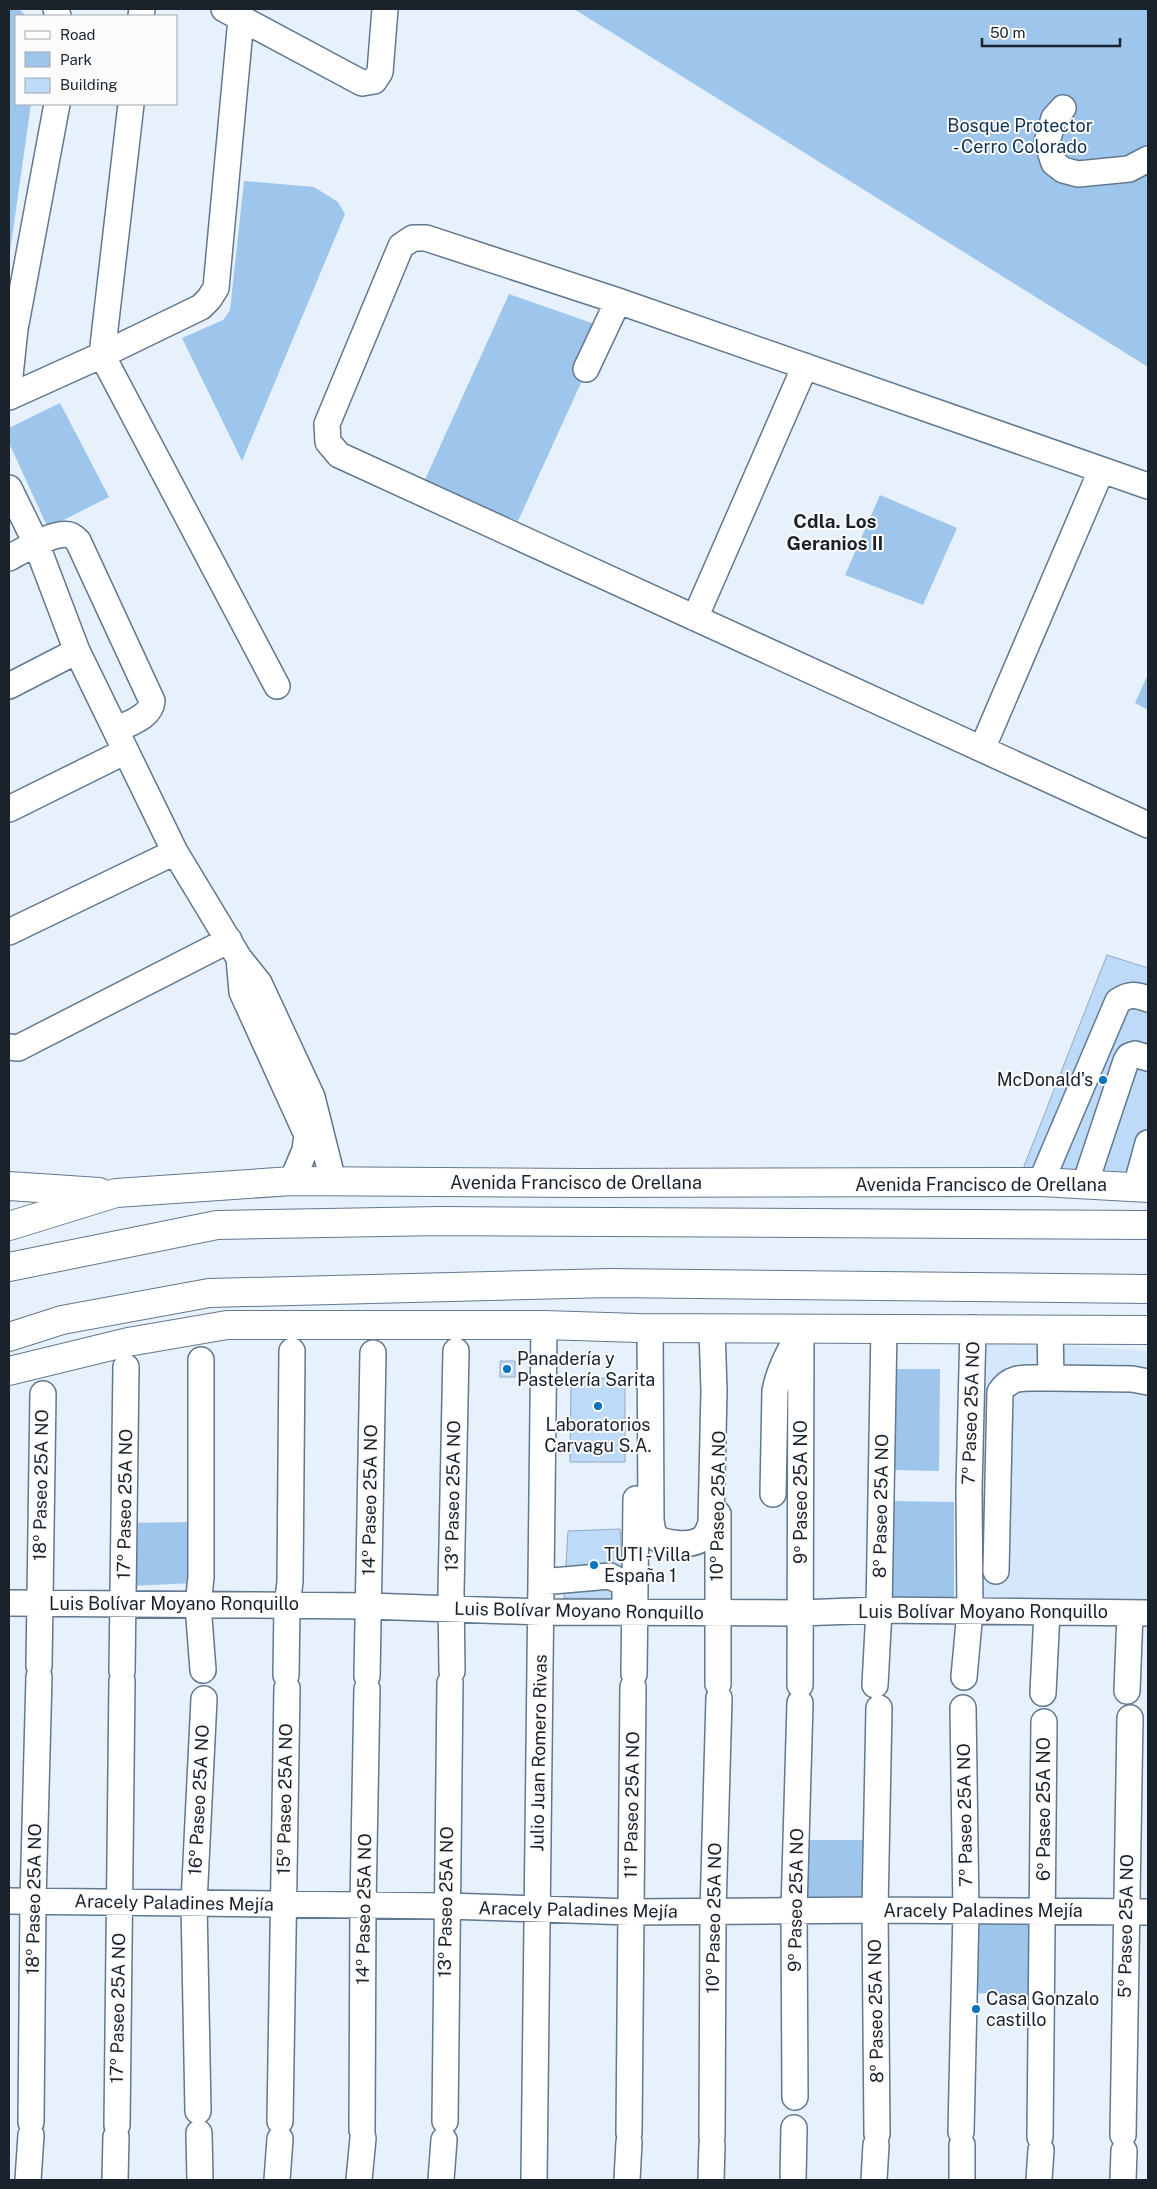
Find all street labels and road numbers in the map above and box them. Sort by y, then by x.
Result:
street label: Avenida Francisco de Orellana [450,1172,702,1193]
street label: Avenida Francisco de Orellana [855,1174,1107,1195]
street label: 7º Paseo 25A NO [958,1341,983,1485]
street label: 18º Paseo 25A NO [29,1409,52,1561]
street label: 13º Paseo 25A NO [441,1420,464,1572]
street label: 9º Paseo 25A NO [790,1420,811,1564]
street label: 14º Paseo 25A NO [358,1424,381,1576]
street label: 17º Paseo 25A NO [113,1428,136,1580]
street label: 10º Paseo 25A NO [706,1430,729,1582]
street label: 8º Paseo 25A NO [869,1434,892,1578]
street label: Luis Bolívar Moyano Ronquillo [49,1593,299,1614]
street label: Luis Bolívar Moyano Ronquillo [454,1598,704,1623]
street label: Luis Bolívar Moyano Ronquillo [858,1601,1108,1622]
street label: Julio Juan Romero Rivas [526,1654,551,1852]
street label: 15º Paseo 25A NO [273,1723,296,1875]
street label: 16º Paseo 25A NO [184,1724,213,1876]
street label: 11º Paseo 25A NO [620,1731,643,1879]
street label: 6º Paseo 25A NO [1033,1737,1054,1881]
street label: 7º Paseo 25A NO [953,1743,976,1887]
street label: 18º Paseo 25A NO [22,1823,45,1975]
street label: 13º Paseo 25A NO [434,1826,457,1978]
street label: 9º Paseo 25A NO [784,1828,807,1972]
street label: 14º Paseo 25A NO [352,1833,375,1985]
street label: 10º Paseo 25A NO [702,1842,725,1994]
street label: 5º Paseo 25A NO [1114,1854,1137,1998]
street label: Aracely Paladines Mejía [74,1890,274,1915]
street label: Aracely Paladines Mejía [478,1897,678,1922]
street label: Aracely Paladines Mejía [883,1900,1083,1921]
street label: 17º Paseo 25A NO [106,1932,129,2084]
street label: 8º Paseo 25A NO [864,1939,887,2083]

